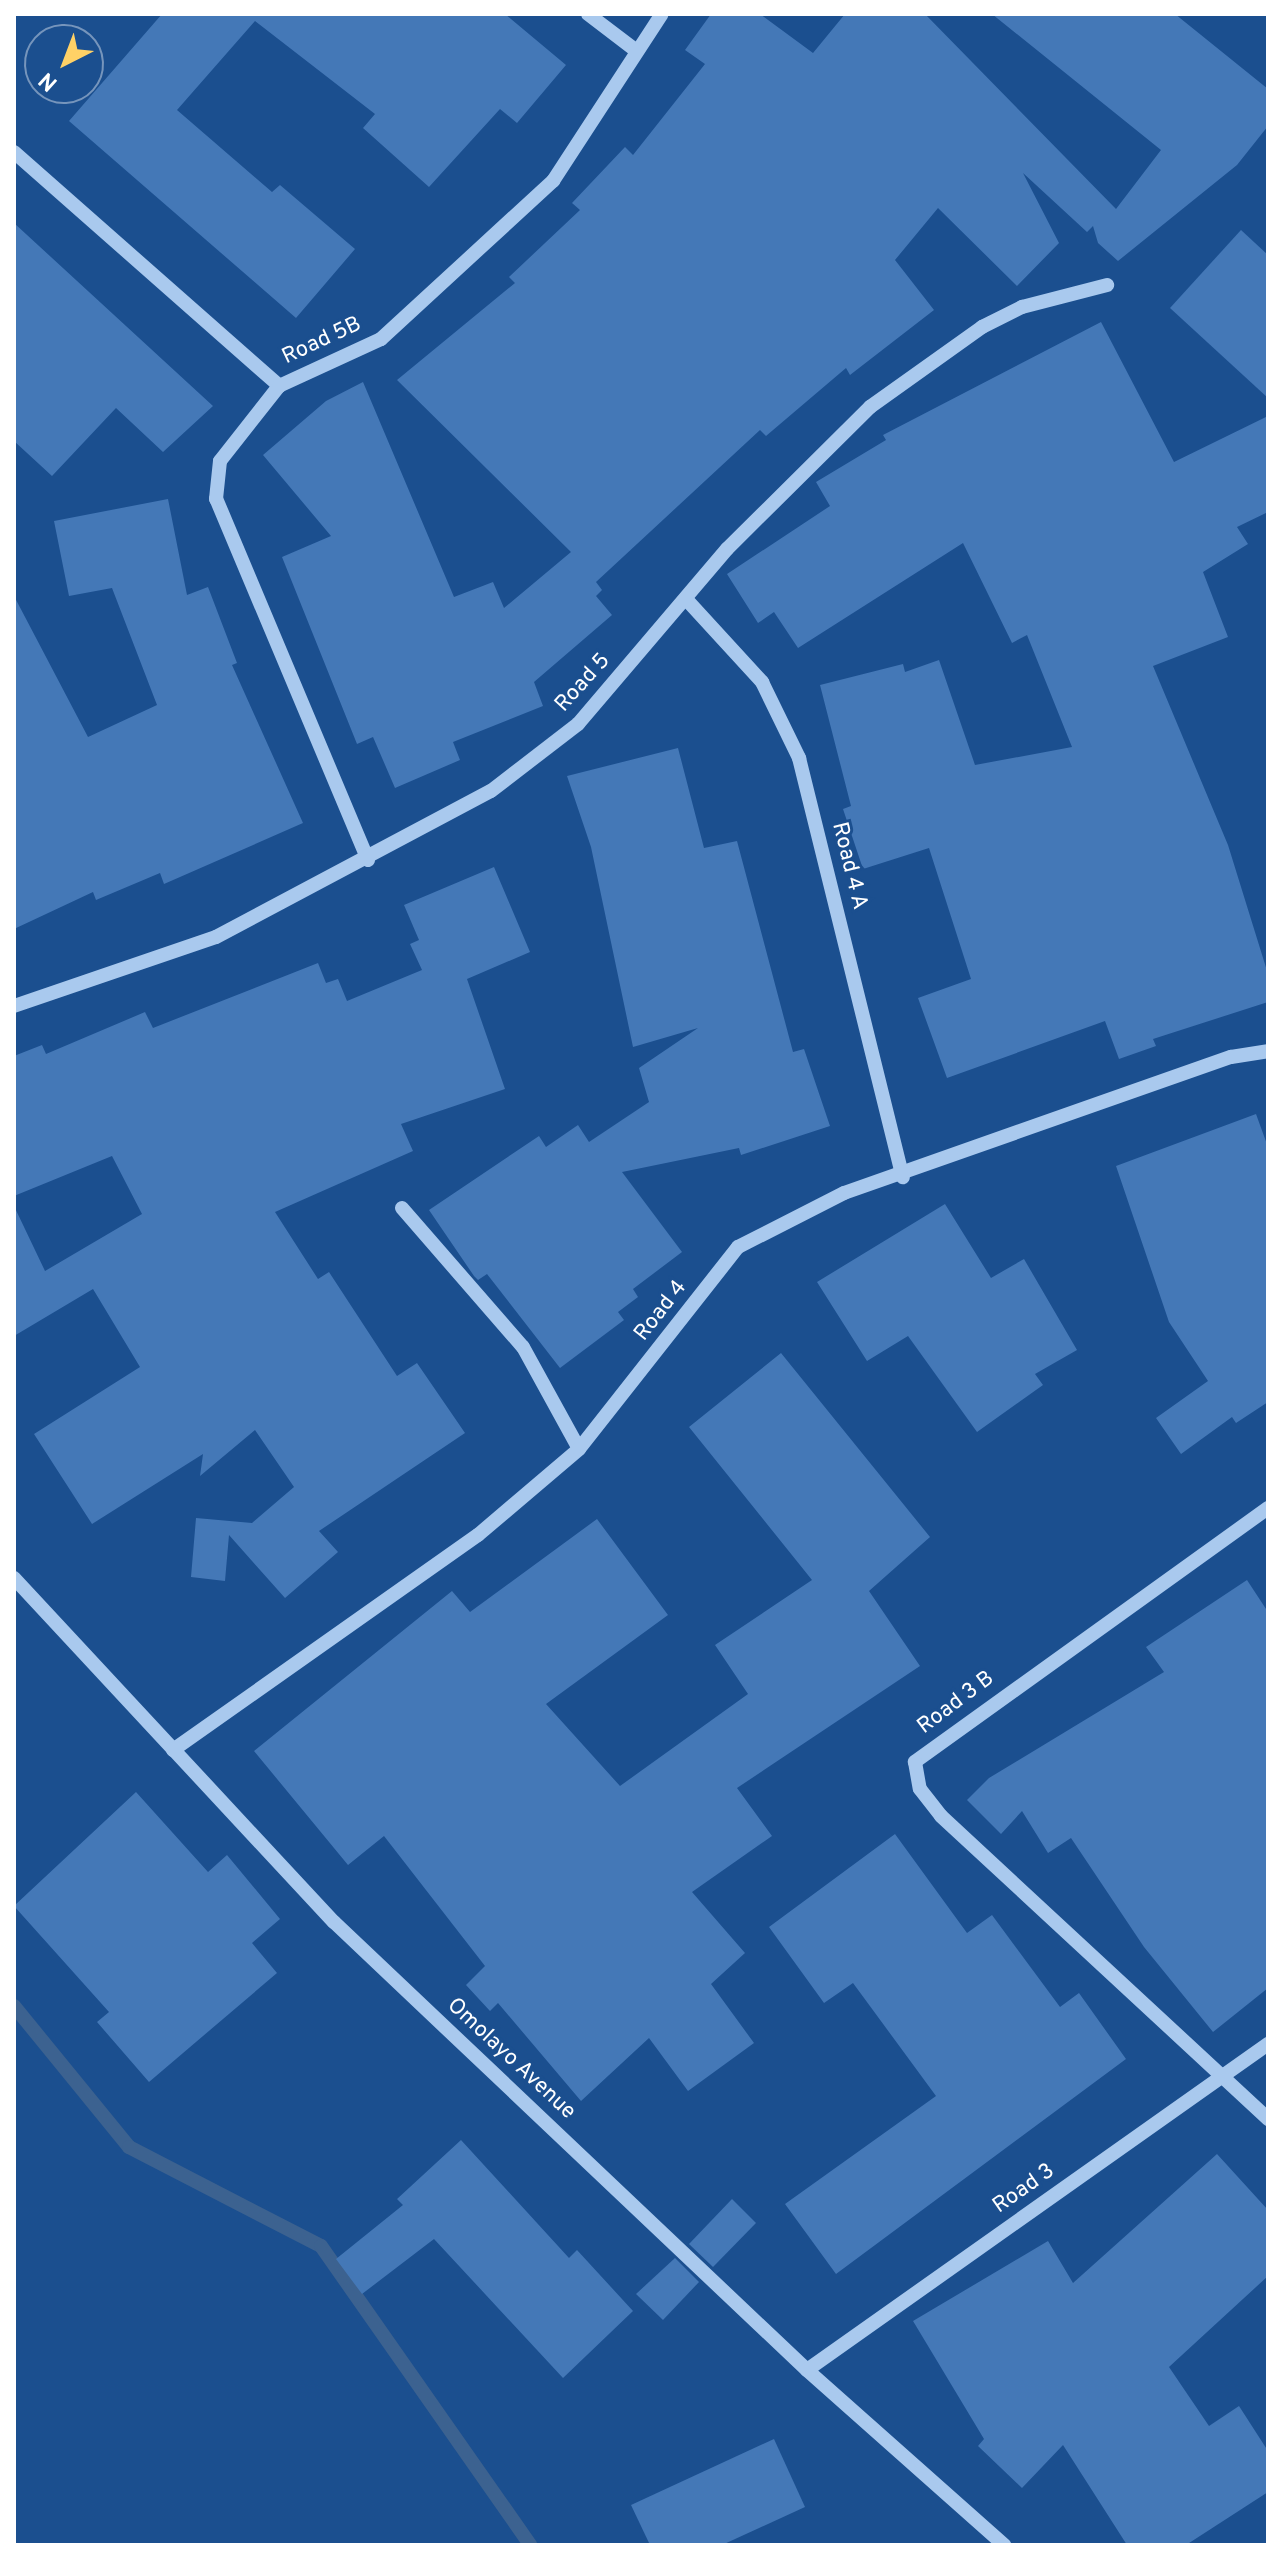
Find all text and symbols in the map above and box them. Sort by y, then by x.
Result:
north arrow [24,24,104,104]
text: N [34,65,64,96]
street label: Road 5B [278,311,366,371]
street label: Road 5 [550,648,616,718]
street label: Road 4 A [825,819,873,913]
street label: Road 4 [629,1275,693,1347]
street label: Road 3 B [913,1666,999,1740]
street label: Omolayo Avenue [441,1992,581,2126]
street label: Road 3 [988,2158,1060,2220]

